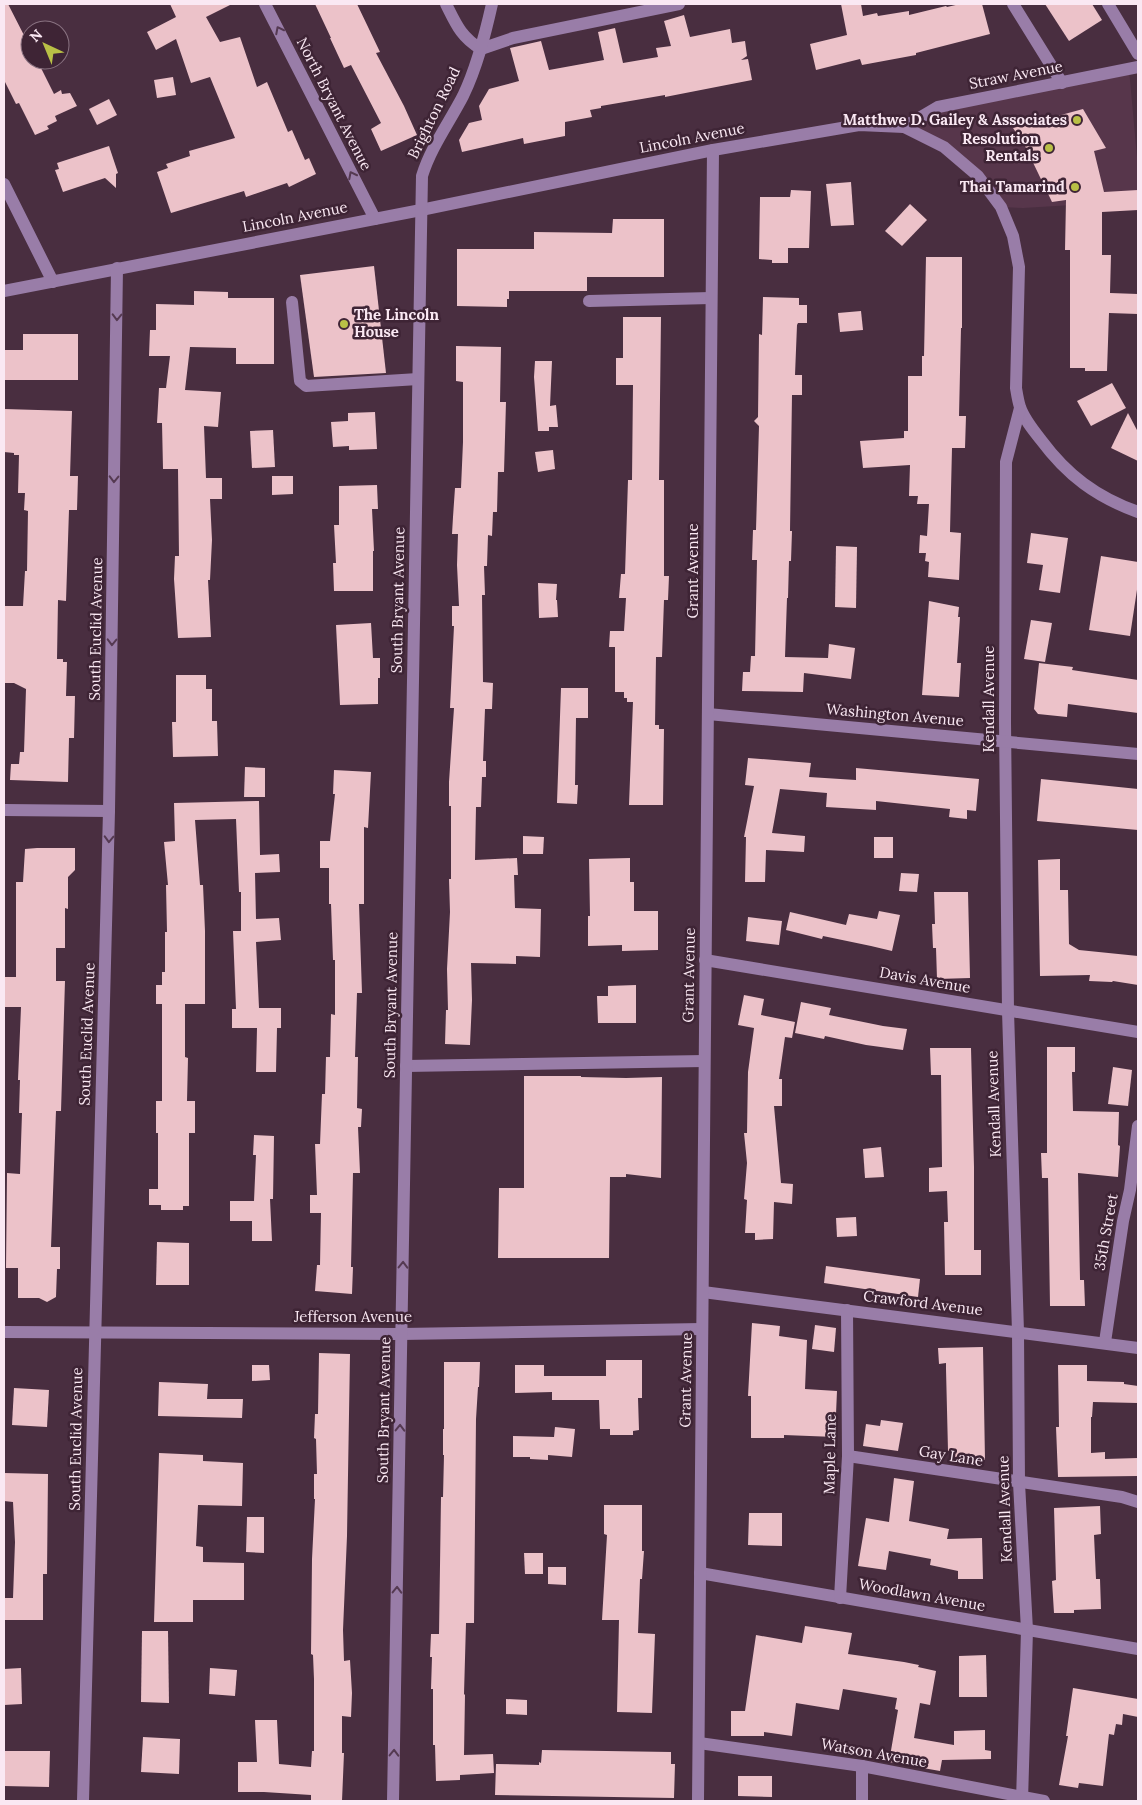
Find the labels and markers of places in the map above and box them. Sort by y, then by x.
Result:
place label: Matthwe D. Gailey & Associates [843,110,1067,129]
marker: Matthwe D. Gailey & Associates [1071,114,1083,126]
place label: Resolution Rentals [962,129,1039,165]
marker: Resolution Rentals [1043,142,1055,154]
place label: Thai Tamarind [960,177,1065,196]
marker: Thai Tamarind [1069,181,1081,193]
place label: The Lincoln House [354,305,439,341]
marker: The Lincoln House [338,318,350,330]

